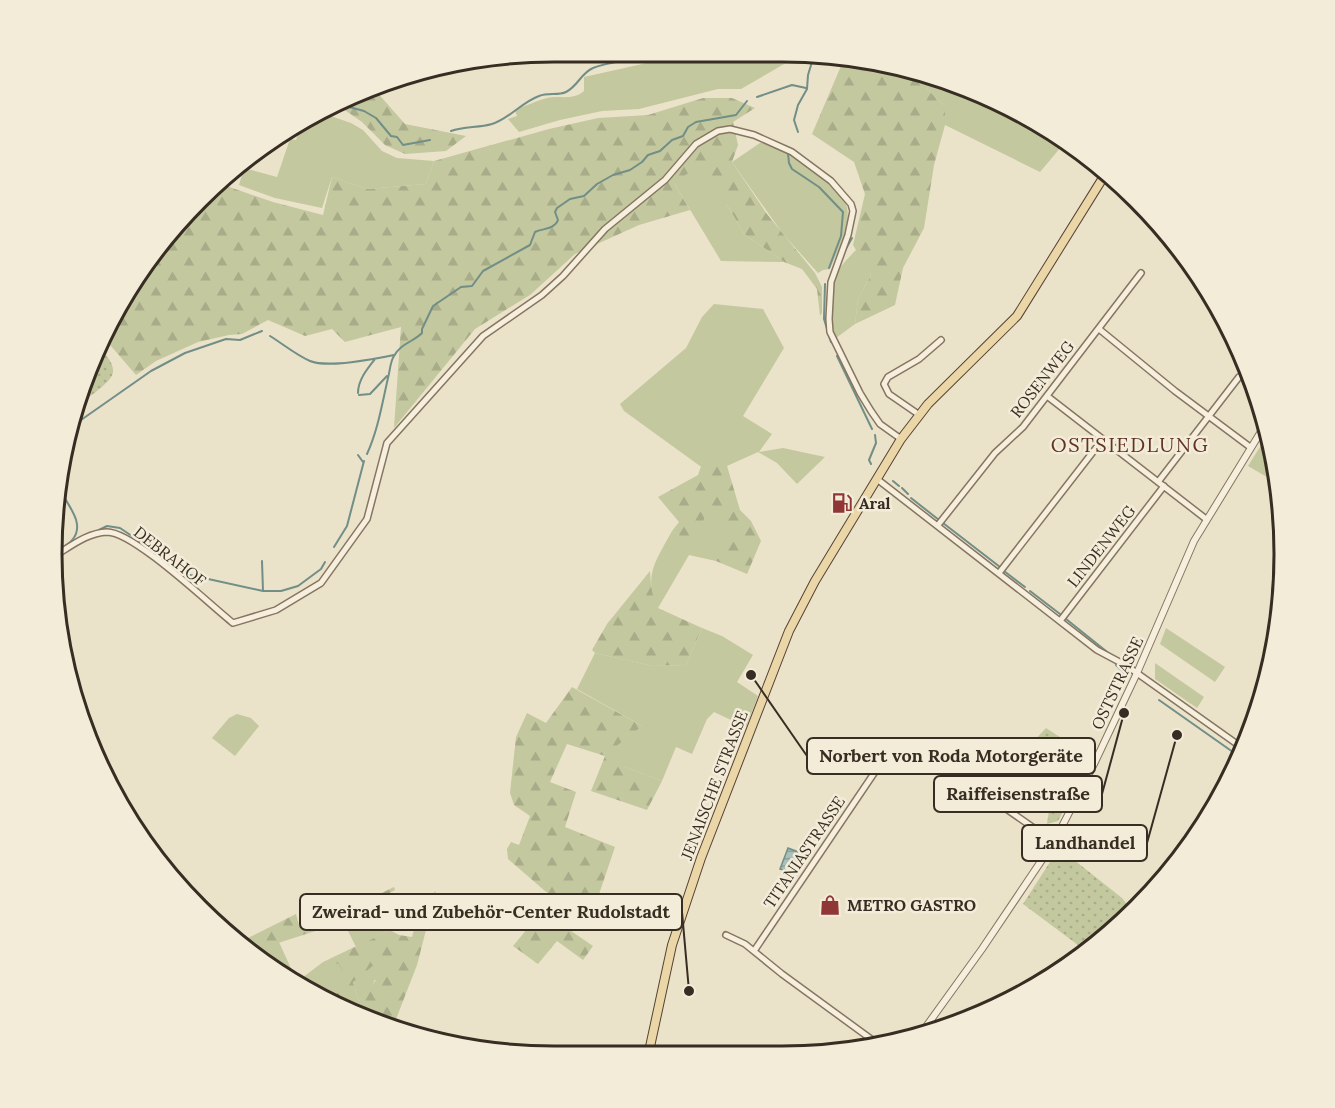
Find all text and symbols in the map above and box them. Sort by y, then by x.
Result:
street label: ROSENWEG [1006,337,1078,421]
district label: OSTSIEDLUNG [1051,432,1209,457]
fuel station icon: Aral [830,491,854,515]
place label: Aral [859,493,891,513]
street label: LINDENWEG [1063,501,1139,591]
street label: DEBRAHOF [130,522,210,591]
street label: OSTSTRASSE [1087,633,1147,733]
street label: JENAISCHE STRASSE [676,707,752,864]
callout: Norbert von Roda Motorgeräte [807,738,1095,774]
text: Norbert von Roda Motorgeräte [819,744,1083,767]
callout: Raiffeisenstraße [934,776,1102,812]
text: Raiffeisenstraße [946,782,1090,805]
street label: TITANIASTRASSE [759,792,849,912]
callout: Landhandel [1022,825,1147,861]
text: Landhandel [1035,831,1136,854]
shop icon: METRO GASTRO [818,893,842,917]
callout: Zweirad- und Zubehör-Center Rudolstadt [300,894,682,930]
place label: METRO GASTRO [847,895,976,915]
text: Zweirad- und Zubehör-Center Rudolstadt [312,900,670,923]

